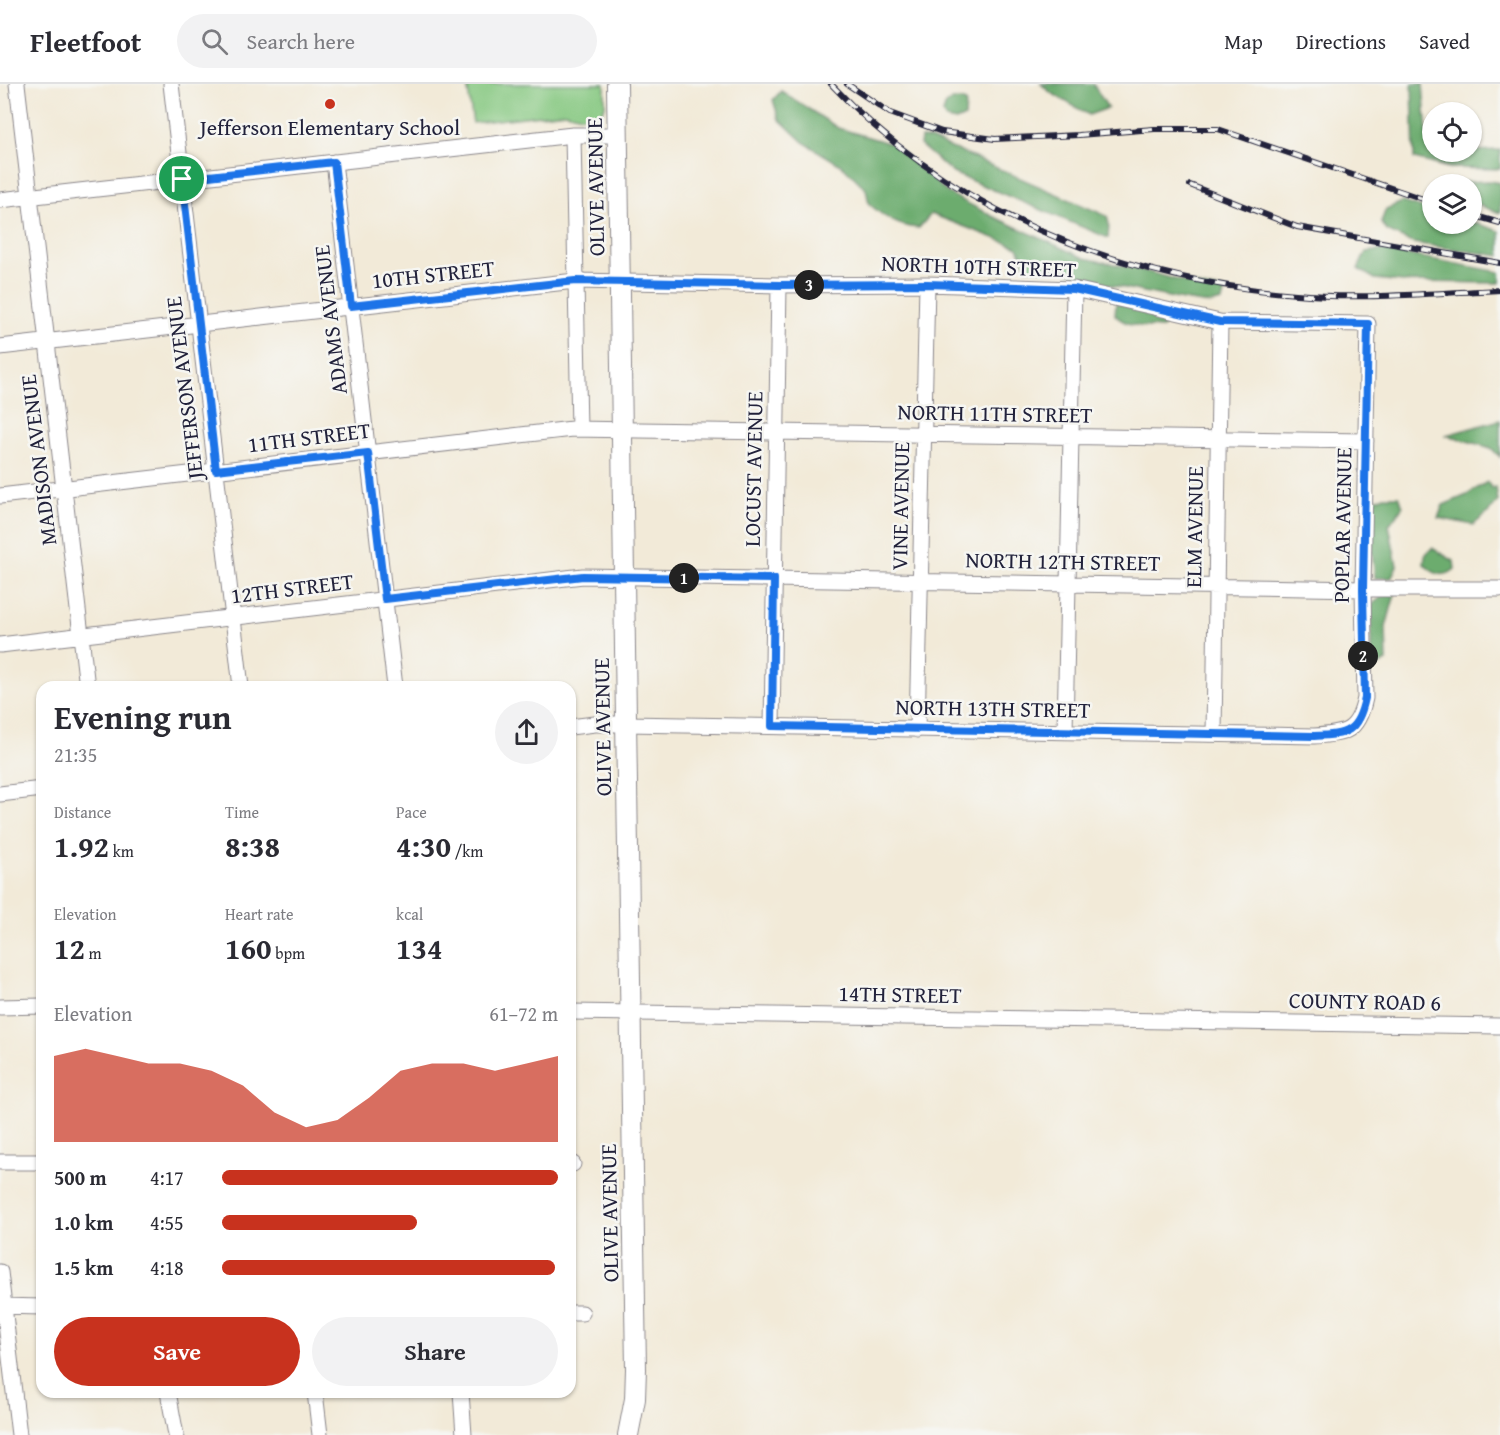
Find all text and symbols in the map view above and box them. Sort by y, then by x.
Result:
search box [177,14,597,68]
text: Fleetfoot [30,21,141,62]
icon: search [198,25,231,58]
text: Search here [246,25,355,57]
text: Map [1224,26,1263,57]
text: Directions [1296,26,1386,57]
text: Saved [1419,26,1470,57]
marker: Jefferson Elementary School [323,97,337,111]
map controls [1422,102,1482,234]
button: locate [1422,102,1482,162]
place label: Jefferson Elementary School [197,111,460,143]
street label: OLIVE AVENUE [578,118,612,256]
pin [156,153,207,204]
icon: arrive [165,162,198,195]
button: layers [1422,174,1482,234]
street label: ADAMS AVENUE [305,244,355,396]
street label: NORTH 10TH STREET [881,247,1077,285]
street label: 10TH STREET [370,252,496,296]
pin: 3 [794,270,824,300]
text: 3 [805,273,813,297]
street label: JEFFERSON AVENUE [157,295,211,484]
street label: MADISON AVENUE [12,373,64,547]
street label: LOCUST AVENUE [736,391,770,547]
street label: NORTH 11TH STREET [897,395,1093,431]
street label: 11TH STREET [246,414,372,460]
street label: VINE AVENUE [883,441,917,571]
street label: POPLAR AVENUE [1325,447,1359,603]
street label: ELM AVENUE [1177,466,1211,588]
street label: NORTH 12TH STREET [965,543,1161,579]
pin: 1 [669,563,699,593]
street label: 12TH STREET [229,565,355,611]
text: 1 [680,566,688,590]
pin: 2 [1348,641,1378,671]
text: 2 [1359,644,1367,668]
street label: OLIVE AVENUE [585,658,619,796]
street label: NORTH 13TH STREET [895,690,1091,726]
text: Evening run [54,693,231,741]
button: share [495,701,558,764]
text: 21:35 [54,740,97,769]
text: Distance [54,800,111,824]
text: Time [225,800,259,824]
text: Pace [396,800,427,824]
text: 1.92 [54,824,109,868]
text: 8:38 [225,824,280,868]
text: 4:30 [396,824,451,868]
text: km [109,839,134,863]
text: /km [451,839,483,863]
text: Elevation [54,902,117,926]
text: Heart rate [225,902,294,926]
text: kcal [396,902,423,926]
text: 12 [54,926,85,970]
text: 160 [225,926,272,970]
text: 134 [396,926,443,970]
text: m [85,941,102,965]
text: bpm [272,941,305,965]
street label: 14TH STREET [838,977,962,1011]
street label: COUNTY ROAD 6 [1289,984,1441,1018]
text: Elevation [54,999,132,1028]
text: 61–72 m [489,999,558,1028]
street label: OLIVE AVENUE [592,1144,626,1282]
text: 500 m [54,1163,107,1192]
text: 4:17 [150,1163,184,1192]
text: 1.0 km [54,1208,113,1237]
text: 4:55 [150,1208,184,1237]
text: 1.5 km [54,1253,113,1282]
text: 4:18 [150,1253,184,1282]
button: Save [54,1317,300,1386]
button: Share [312,1317,558,1386]

